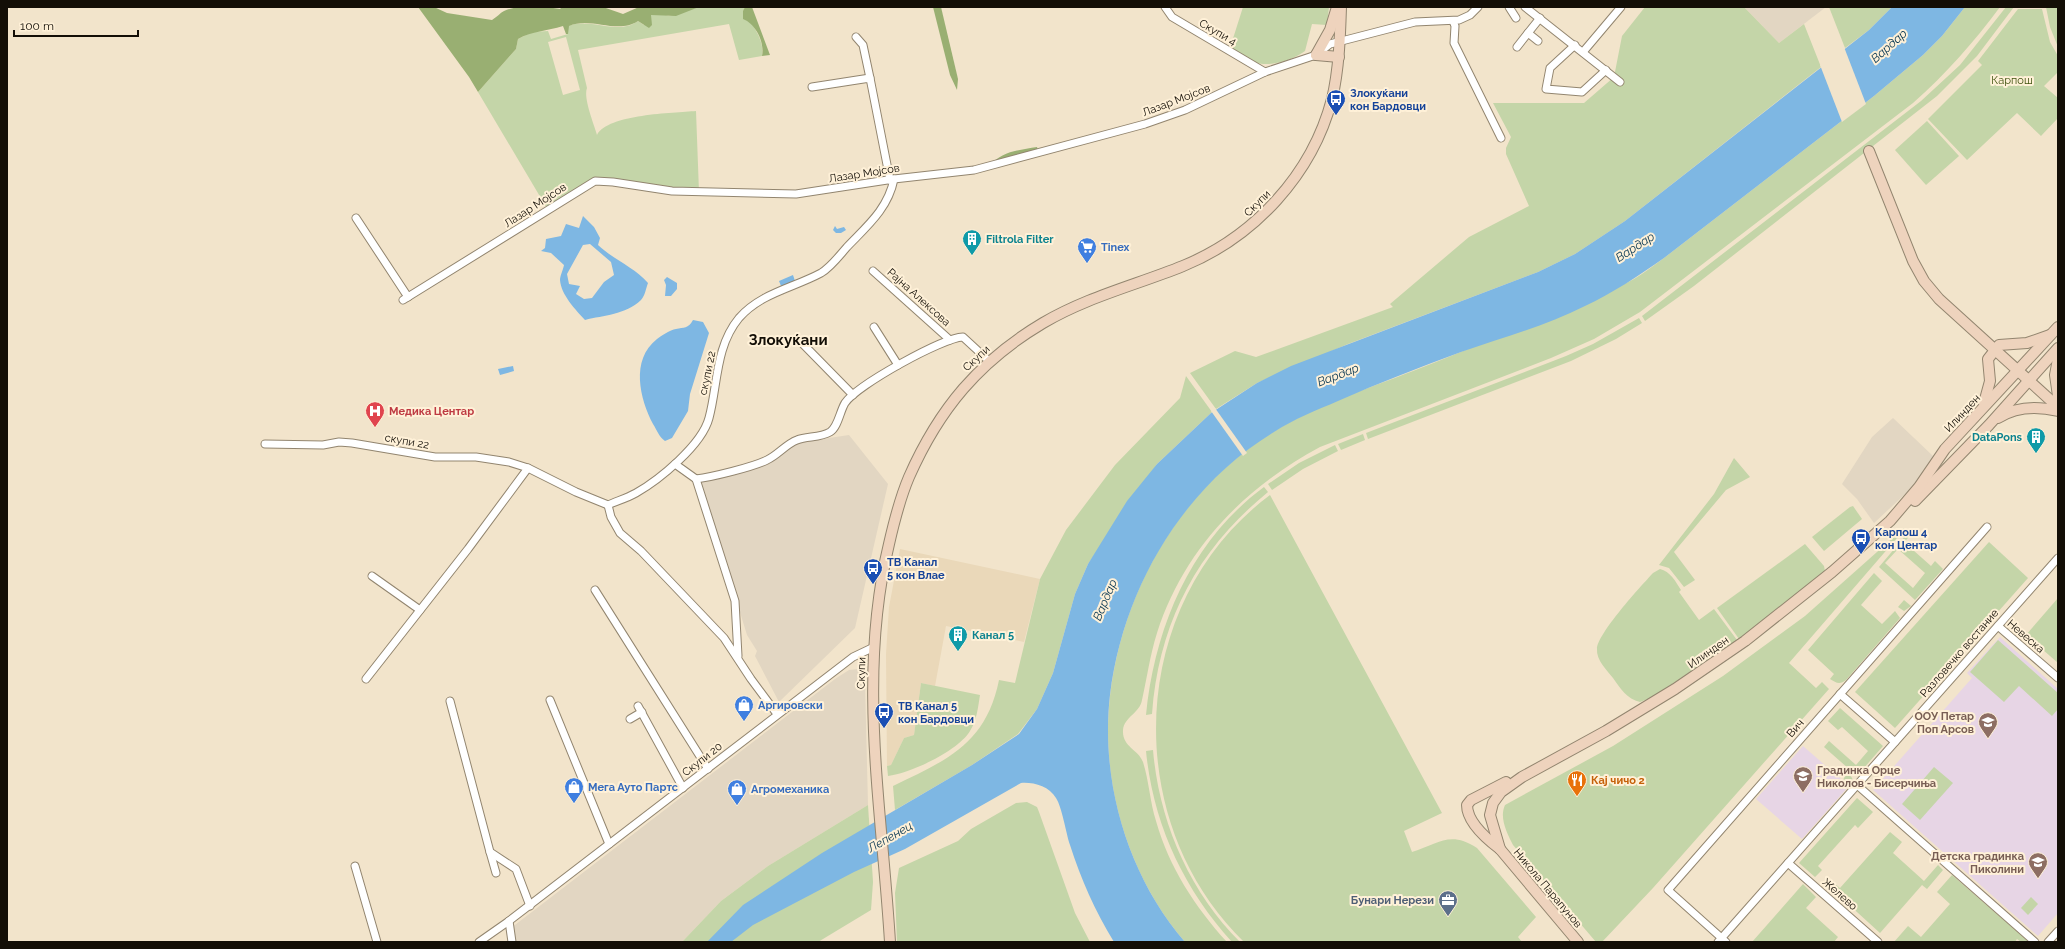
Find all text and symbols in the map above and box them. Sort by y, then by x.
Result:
scale bar [14,12,138,38]
street label: Cкупи 4 [1197,17,1239,48]
text: 100 m [20,19,54,33]
water label: Вардар [1868,26,1910,66]
park label: Карпош [1991,74,2033,87]
street label: Лазар Мојсов [1140,82,1212,119]
place label: Злокуќани кон Бардовци [1350,87,1426,113]
bus stop icon: Злокуќани кон Бардовци [1325,88,1347,116]
street label: Лазар Мојсов [828,161,901,186]
street label: Лазар Мојсов [502,180,569,230]
street label: Скупи [1241,187,1273,219]
building icon: Filtrola Filter [961,228,983,256]
water label: Вардар [1613,229,1657,265]
place label: Filtrola Filter [986,233,1054,246]
supermarket icon: Tinex [1076,236,1098,264]
place label: Tinex [1101,241,1130,254]
street label: Рајна Алексова [885,266,953,329]
district label: Злокуќани [748,331,828,349]
street label: Скупи [960,343,992,374]
street label: скупи 22 [696,350,719,396]
water label: Вардар [1315,361,1361,389]
street label: Илинден [1942,392,1983,435]
hospital icon: Медика Центар [364,400,386,428]
place label: Медика Центар [389,405,474,418]
building icon: DataPons [2025,426,2047,454]
street label: скупи 22 [384,431,430,452]
place label: DataPons [1972,431,2023,444]
place label: Карпош 4 кон Центар [1875,526,1937,552]
bus stop icon: Карпош 4 кон Центар [1850,527,1872,555]
place label: ТВ Канал 5 кон Влае [887,556,945,582]
bus stop icon: ТВ Канал 5 кон Влае [862,557,884,585]
water label: Вардар [1090,577,1120,623]
street label: Разловечко востание [1918,606,2002,700]
street label: Невеска [2005,617,2047,656]
building icon: Канал 5 [947,624,969,652]
place label: Канал 5 [972,629,1014,642]
street label: Илинден [1685,634,1731,671]
street label: Скупи [854,657,869,689]
shop icon: Аргировски [733,694,755,722]
place label: Аргировски [758,699,823,712]
place label: ТВ Канал 5 кон Бардовци [898,700,974,726]
bus stop icon: ТВ Канал 5 кон Бардовци [873,701,895,729]
place label: ООУ Петар Поп Арсов [1914,710,1974,736]
school or university icon: ООУ Петар Поп Арсов [1977,711,1999,739]
street label: Вич [1784,717,1807,740]
street label: Скупи 20 [680,740,725,779]
place label: Градинка Орце Николов - Бисерчиња [1817,764,1936,790]
school or university icon: Градинка Орце Николов - Бисерчиња [1792,765,1814,793]
restaurant icon: Кај чичо 2 [1566,769,1588,797]
place label: Кај чичо 2 [1591,774,1645,787]
shop icon: Мега Ауто Партс [563,776,585,804]
shop icon: Агромеханика [726,778,748,806]
place label: Мега Ауто Партс [588,781,678,794]
place label: Агромеханика [751,783,829,796]
water label: Лепенец [864,819,915,856]
street label: Никола Парапунов [1511,846,1585,931]
place label: Детска градинка Пиколини [1931,850,2024,876]
school or university icon: Детска градинка Пиколини [2027,851,2049,879]
street label: Желево [1820,876,1860,913]
office icon: Бунари Нерези [1437,889,1459,917]
place label: Бунари Нерези [1351,894,1434,907]

